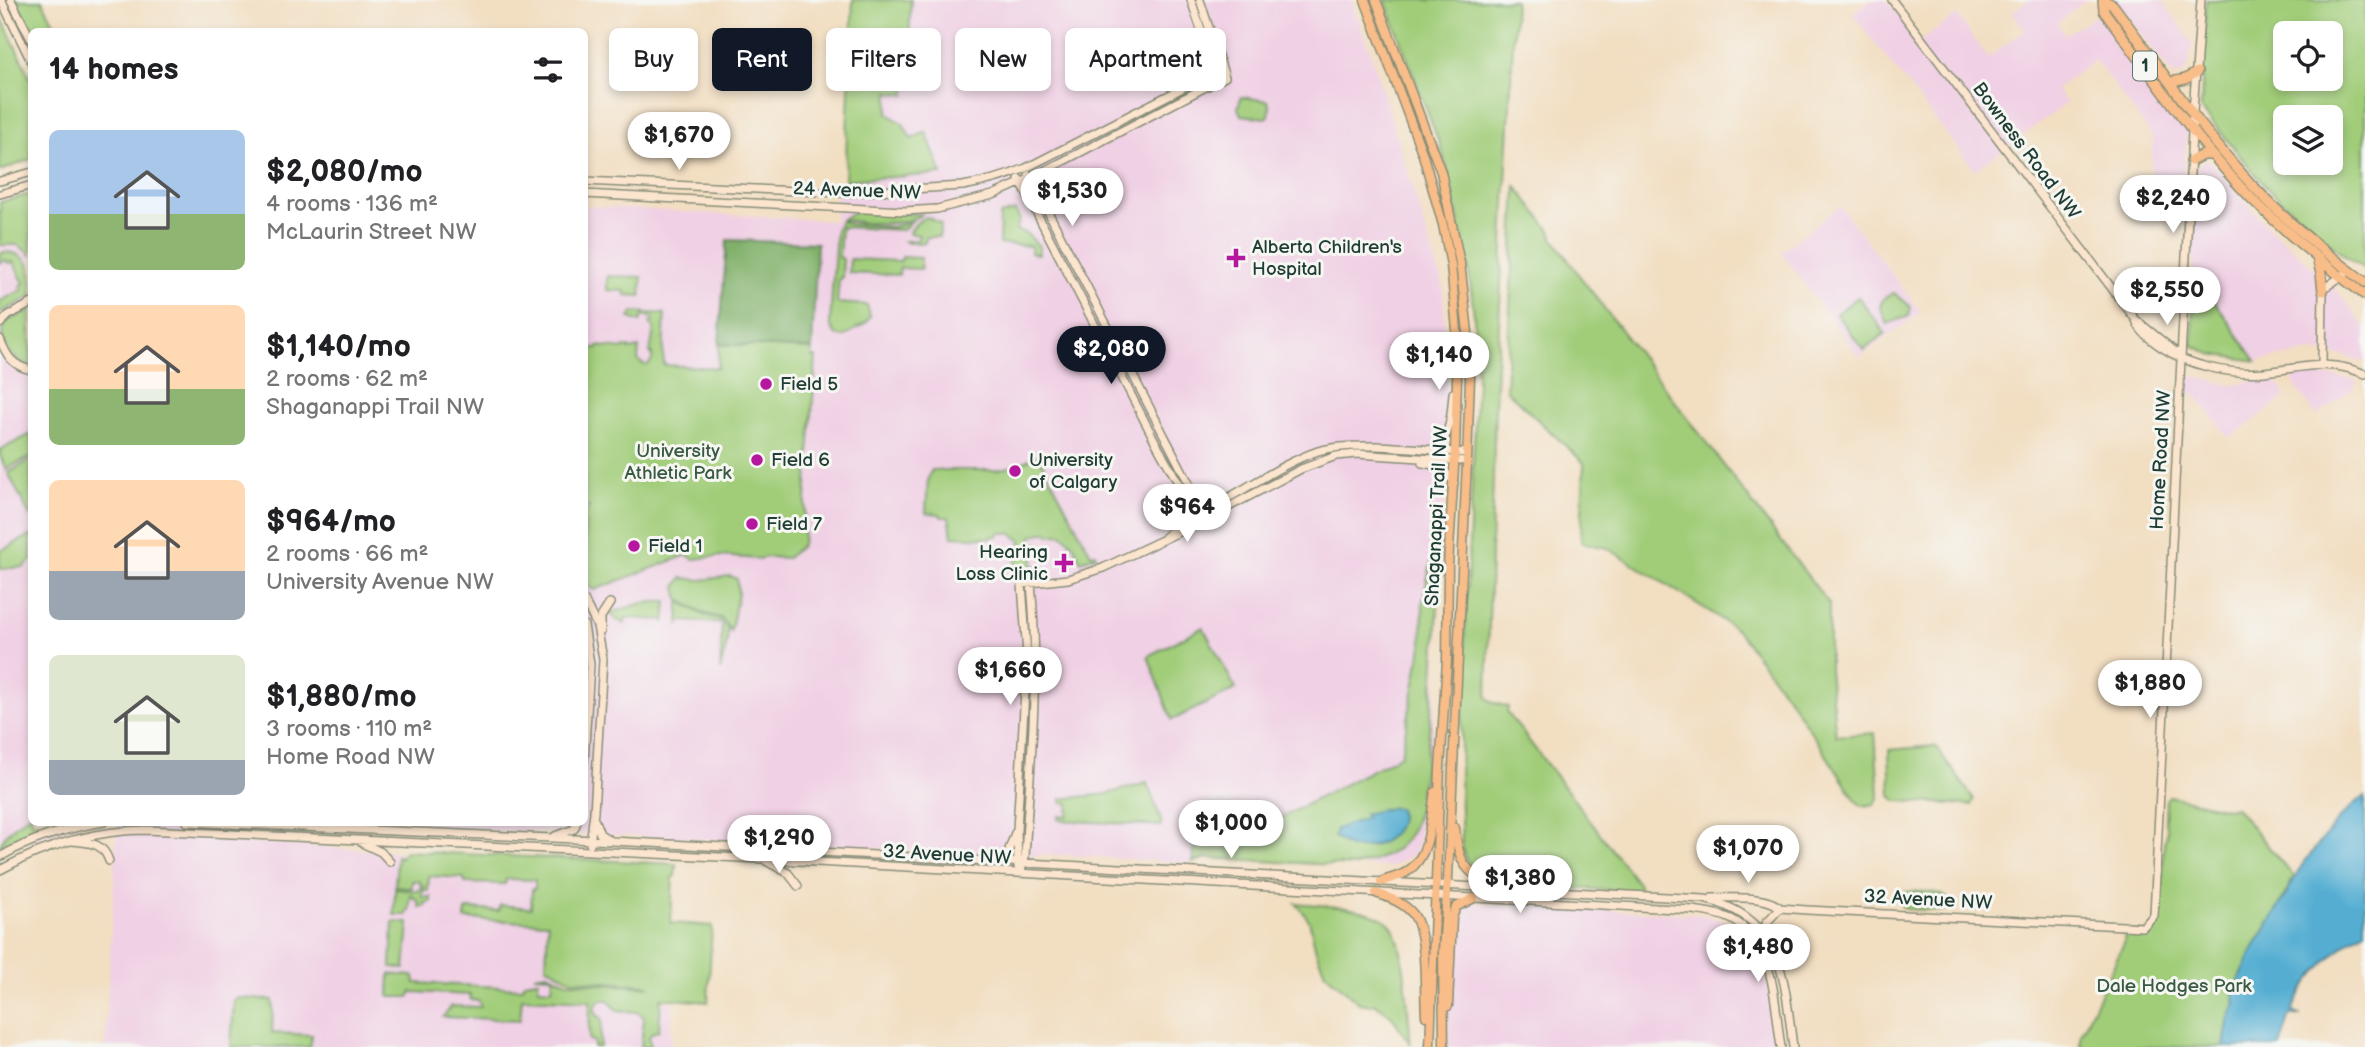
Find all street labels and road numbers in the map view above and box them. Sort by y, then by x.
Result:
road number: 1 [2133,52,2157,80]
street label: Bowness Road NW [1967,78,2085,224]
street label: 24 Avenue NW [792,177,922,205]
street label: Home Road NW [2146,390,2176,530]
street label: Shaganappi Trail NW [1421,425,1453,607]
street label: 32 Avenue NW [882,840,1012,870]
street label: 32 Avenue NW [1863,885,1993,915]

